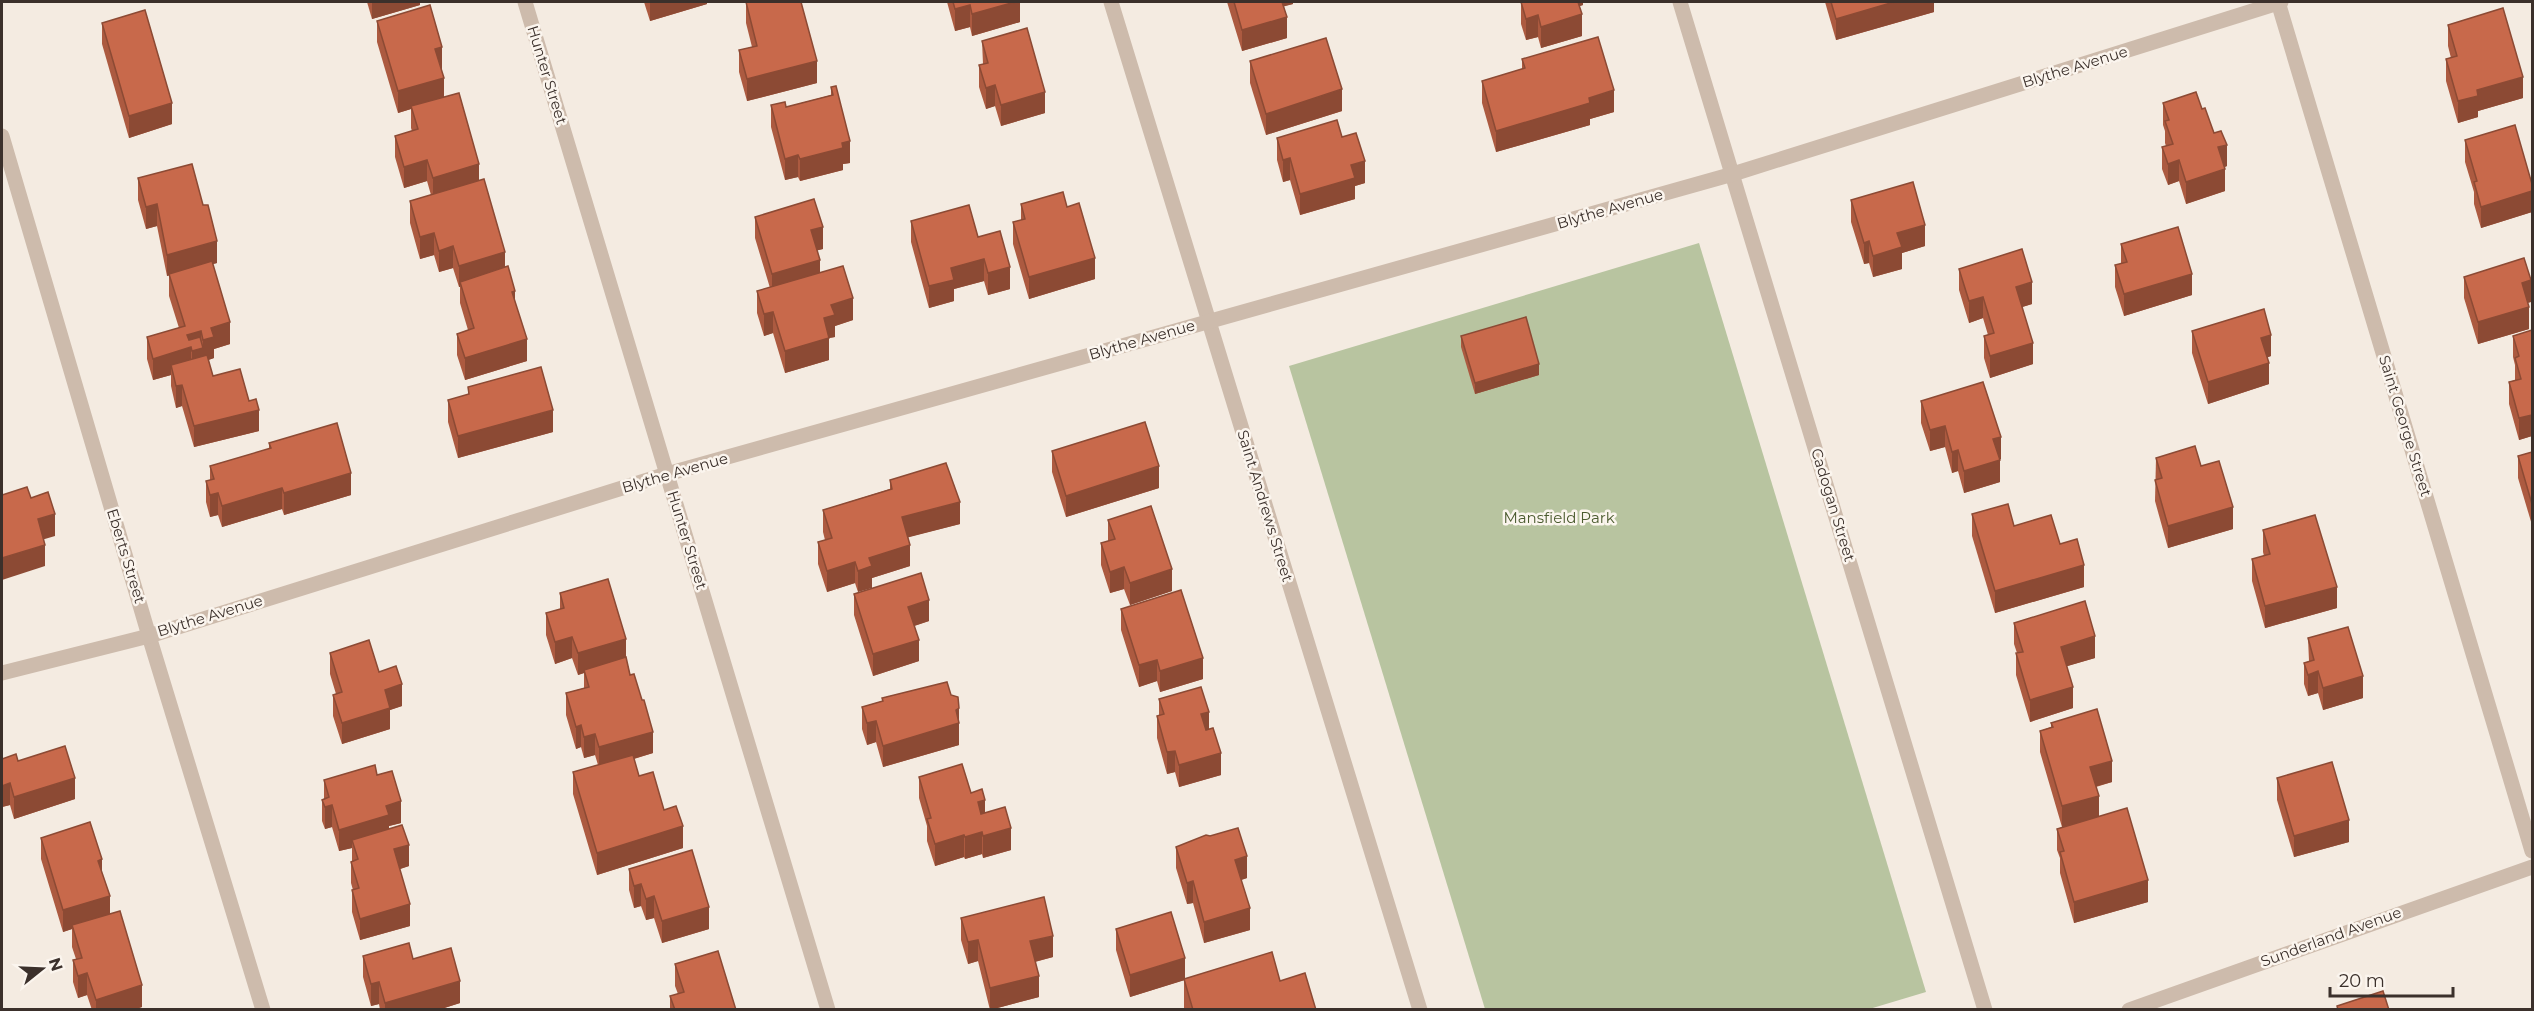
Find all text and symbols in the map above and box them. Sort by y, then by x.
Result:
street label: Hunter Street [523,23,572,127]
street label: Blythe Avenue [2020,41,2130,92]
street label: Blythe Avenue [1555,184,1665,233]
street label: Blythe Avenue [1087,315,1197,364]
street label: Saint George Street [2375,353,2436,499]
street label: Saint Andrews Street [1233,428,1298,584]
street label: Cadogan Street [1807,446,1860,564]
street label: Blythe Avenue [620,448,730,497]
street label: Hunter Street [663,488,712,592]
street label: Eberts Street [103,506,150,606]
park label: Mansfield Park [1503,508,1615,527]
street label: Blythe Avenue [155,590,265,641]
street label: Sunderland Avenue [2258,902,2404,971]
north arrow [12,939,72,999]
text: N [45,955,67,974]
scale bar [2330,960,2453,998]
text: 20 m [2339,970,2385,992]

